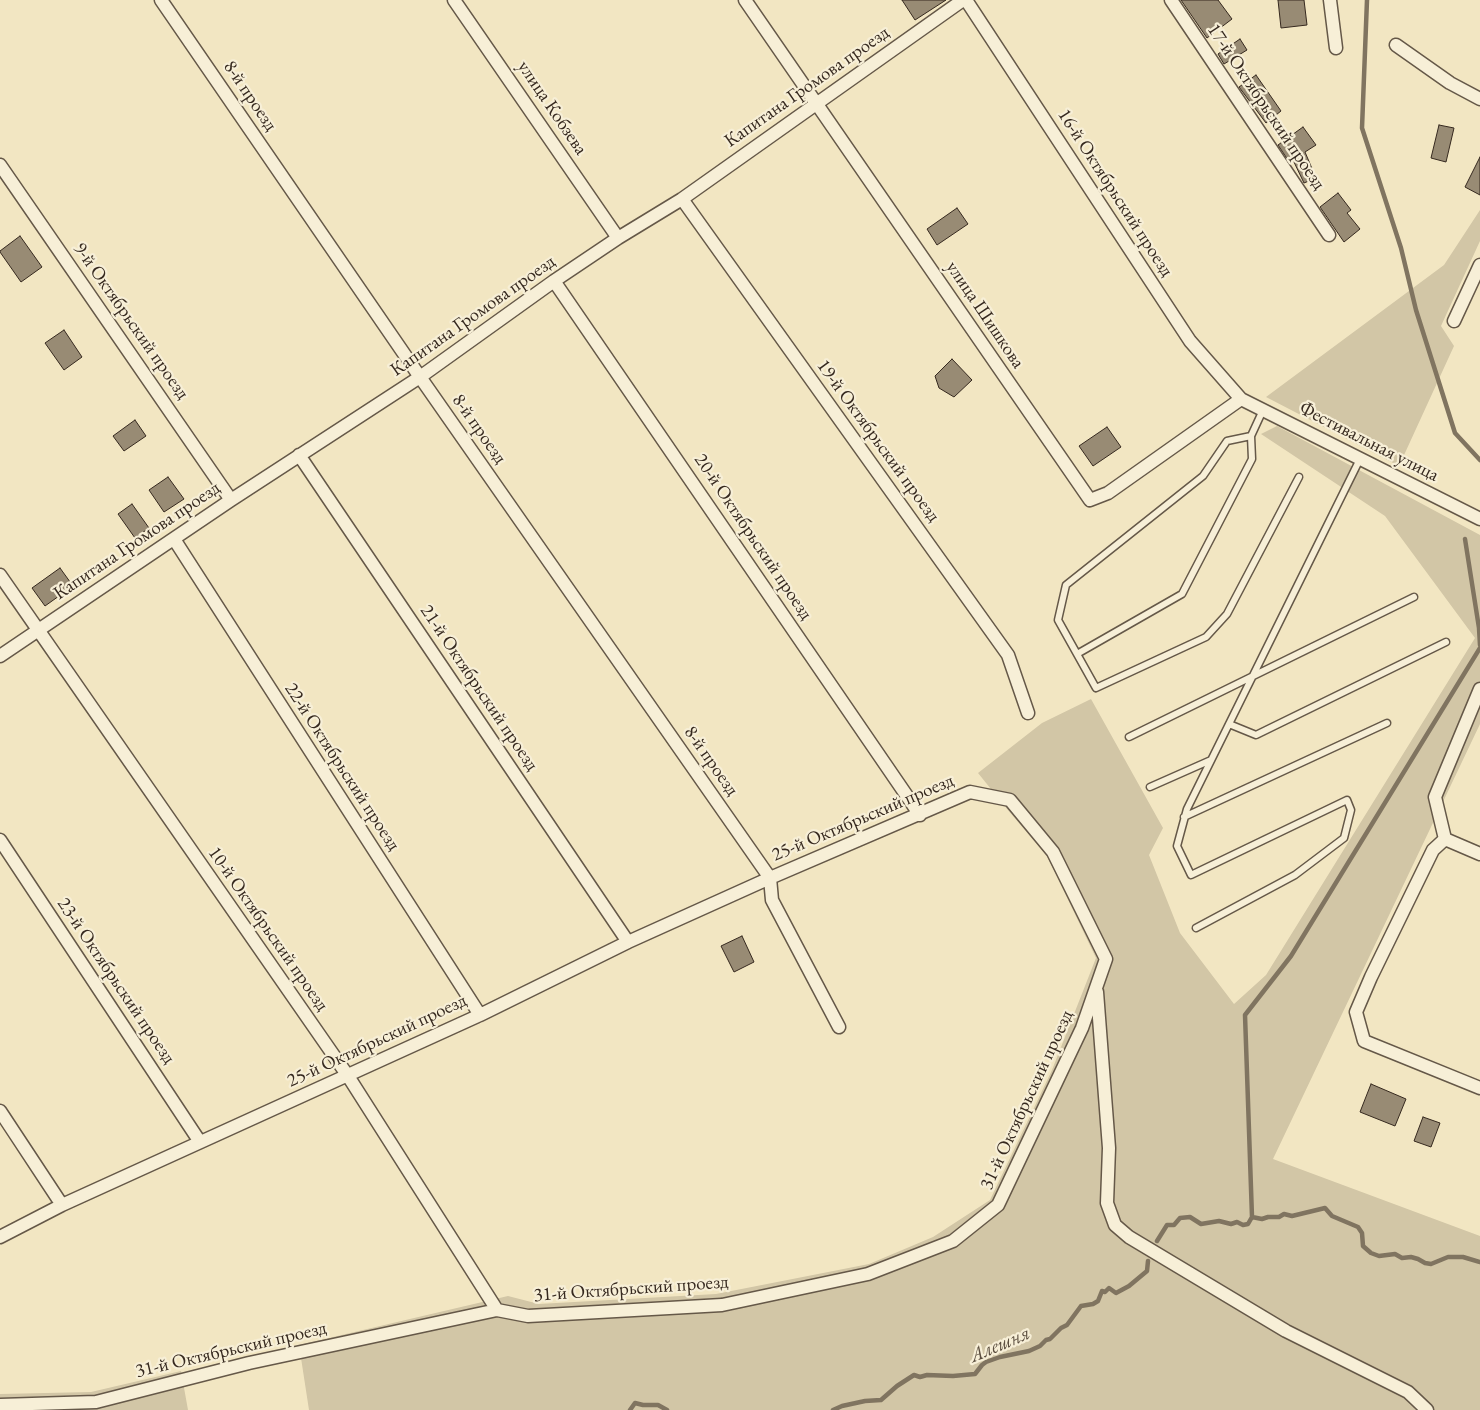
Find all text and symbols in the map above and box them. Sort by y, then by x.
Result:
street label: 17-й Октябрьский проезд [1202,20,1330,194]
street label: Капитана Громова проезд [720,21,894,153]
street label: 8-й проезд [218,56,282,136]
street label: улица Кобзева [512,57,592,159]
street label: 16-й Октябрьский проезд [1052,105,1178,281]
street label: 9-й Октябрьский проезд [68,238,194,404]
street label: Капитана Громова проезд [386,250,560,382]
street label: улица Шишкова [941,257,1029,373]
street label: 19-й Октябрьский проезд [811,355,945,527]
street label: 8-й проезд [447,390,511,468]
street label: Фестивальная улица [1295,397,1443,487]
street label: 20-й Октябрьский проезд [689,450,817,624]
street label: Капитана Громова проезд [49,477,225,605]
street label: 21-й Октябрьский проезд [415,601,543,775]
street label: 22-й Октябрьский проезд [279,679,405,855]
street label: 8-й проезд [679,722,743,800]
street label: 25-й Октябрьский проезд [769,769,957,867]
street label: 10-й Октябрьский проезд [203,842,333,1016]
street label: 23-й Октябрьский проезд [52,894,180,1068]
street label: 25-й Октябрьский проезд [284,989,470,1093]
street label: 31-й Октябрьский проезд [975,1007,1079,1193]
street label: 31-й Октябрьский проезд [533,1271,729,1307]
street label: 31-й Октябрьский проезд [133,1317,329,1383]
water label: Алешня [966,1322,1034,1368]

